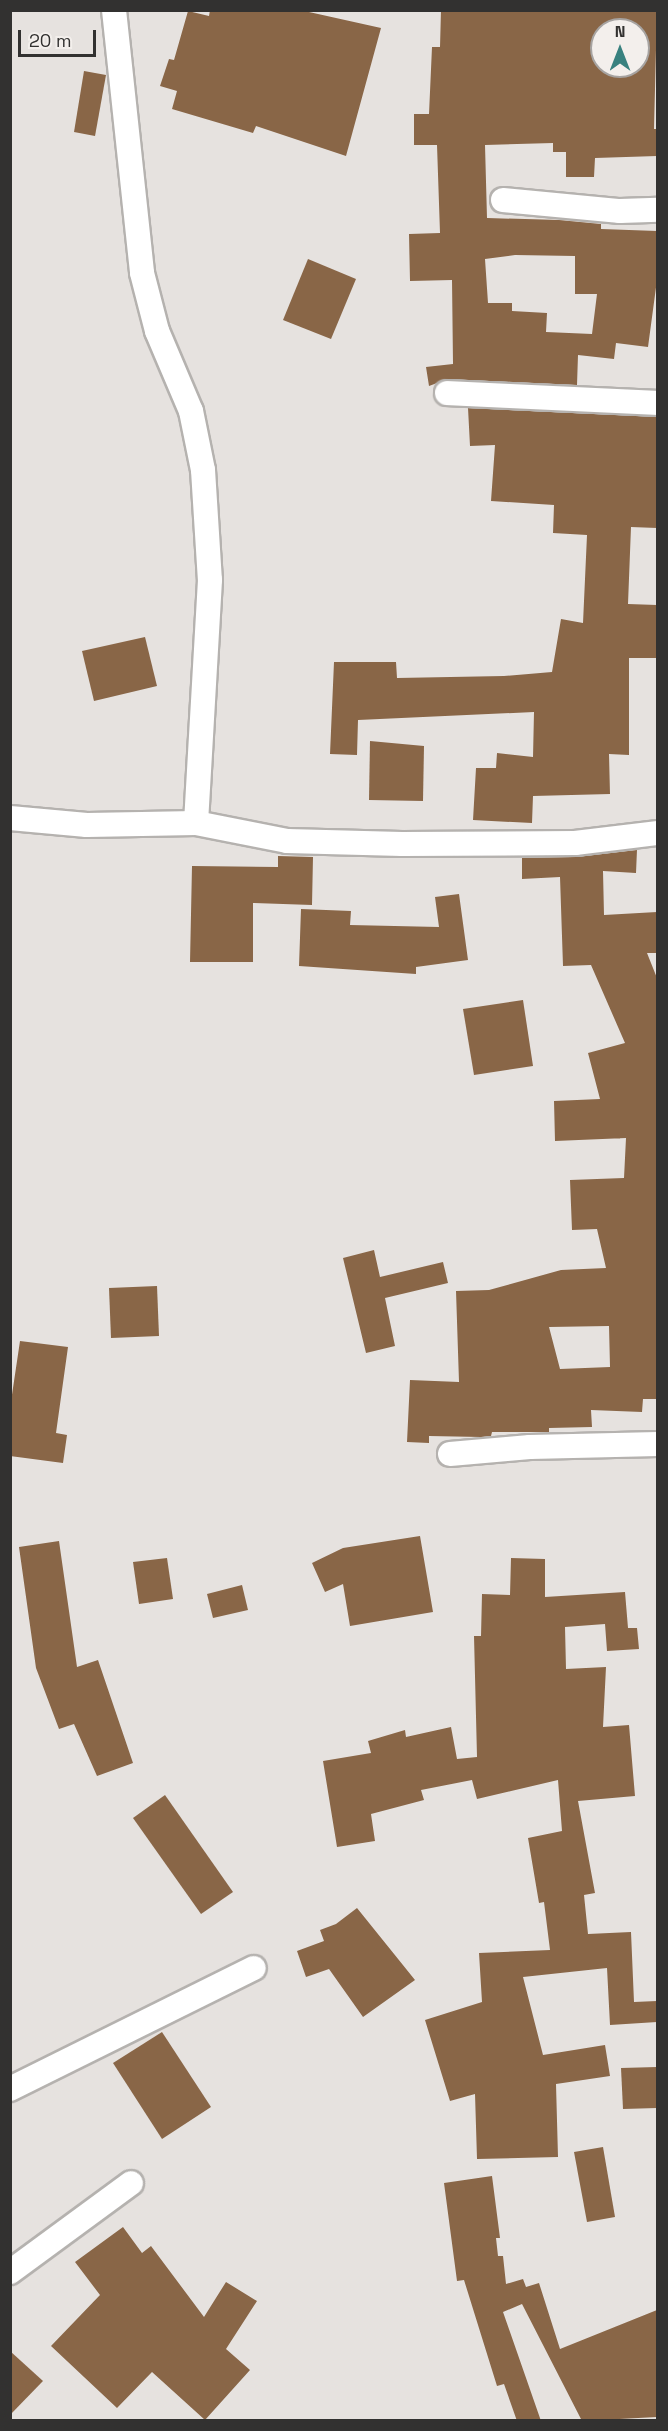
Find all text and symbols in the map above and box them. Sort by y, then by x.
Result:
scale bar [21,18,99,56]
north arrow [590,18,650,78]
text: N [615,21,625,42]
text: 20 m [29,29,72,52]

